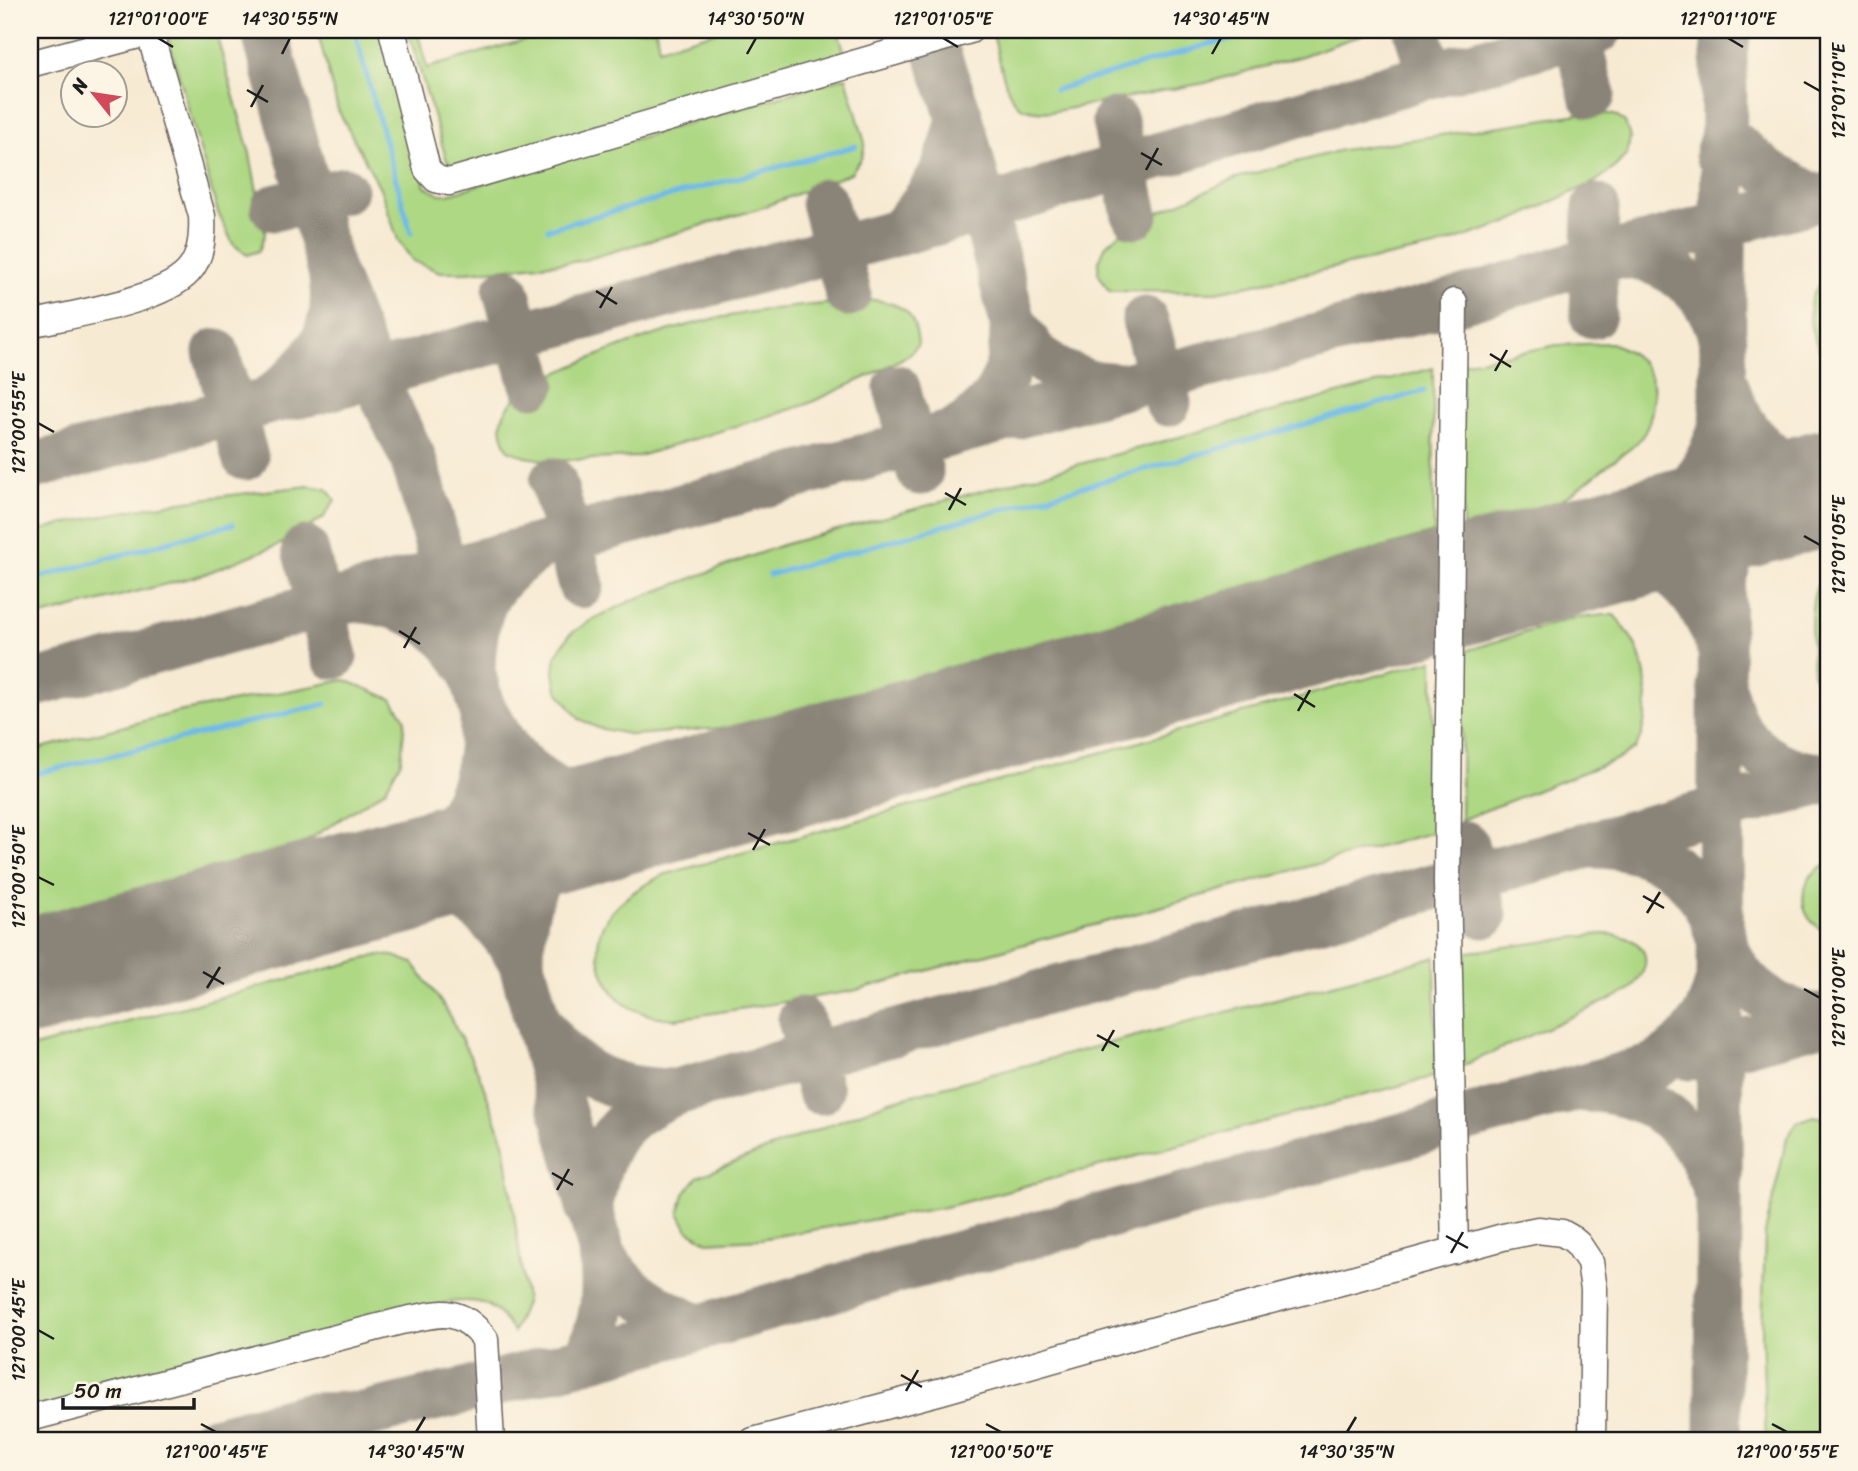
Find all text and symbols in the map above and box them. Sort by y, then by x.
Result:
text: 121°01'00"E [108,3,209,35]
text: 14°30'55"N [242,3,339,35]
text: 14°30'50"N [708,3,805,35]
text: 121°01'05"E [893,3,994,35]
text: 14°30'45"N [1173,3,1270,35]
text: 121°01'10"E [1680,3,1777,35]
text: 121°01'10"E [1823,42,1855,139]
north arrow [60,60,130,130]
text: N [62,71,98,101]
text: 121°00'55"E [3,371,35,474]
text: 121°01'05"E [1823,494,1855,595]
text: 121°00'50"E [3,825,35,928]
text: 121°01'00"E [1823,947,1855,1048]
text: 121°00'45"E [3,1278,35,1381]
scale bar [63,1366,194,1410]
text: 50 m [74,1372,122,1410]
text: 121°00'45"E [165,1436,268,1468]
text: 14°30'45"N [368,1436,465,1468]
text: 121°00'50"E [950,1436,1053,1468]
text: 14°30'35"N [1299,1436,1395,1468]
text: 121°00'55"E [1736,1436,1839,1468]

